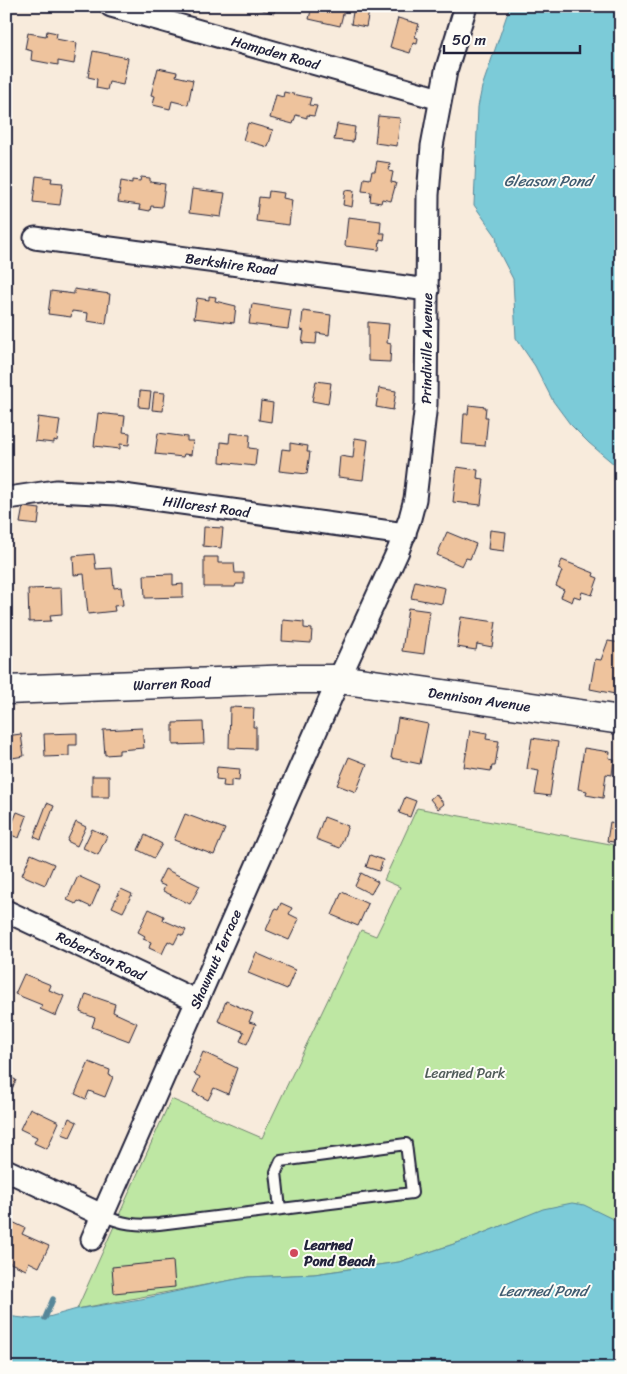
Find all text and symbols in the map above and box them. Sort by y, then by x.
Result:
scale bar [444,22,581,54]
text: 50 m [452,27,487,53]
street label: Hampden Road [228,28,324,77]
water label: Gleason Pond [504,168,596,194]
street label: Berkshire Road [184,246,280,283]
street label: Prindiville Avenue [413,293,440,404]
street label: Hillcrest Road [162,488,253,525]
street label: Warren Road [133,670,213,698]
street label: Dennison Avenue [426,680,532,719]
street label: Shawmut Terrace [182,905,249,1013]
street label: Robertson Road [52,924,151,988]
park label: Learned Park [425,1061,506,1086]
place label: Learned Pond Beach [304,1233,376,1274]
marker: Learned Pond Beach [288,1247,300,1259]
water label: Learned Pond [499,1278,591,1304]

